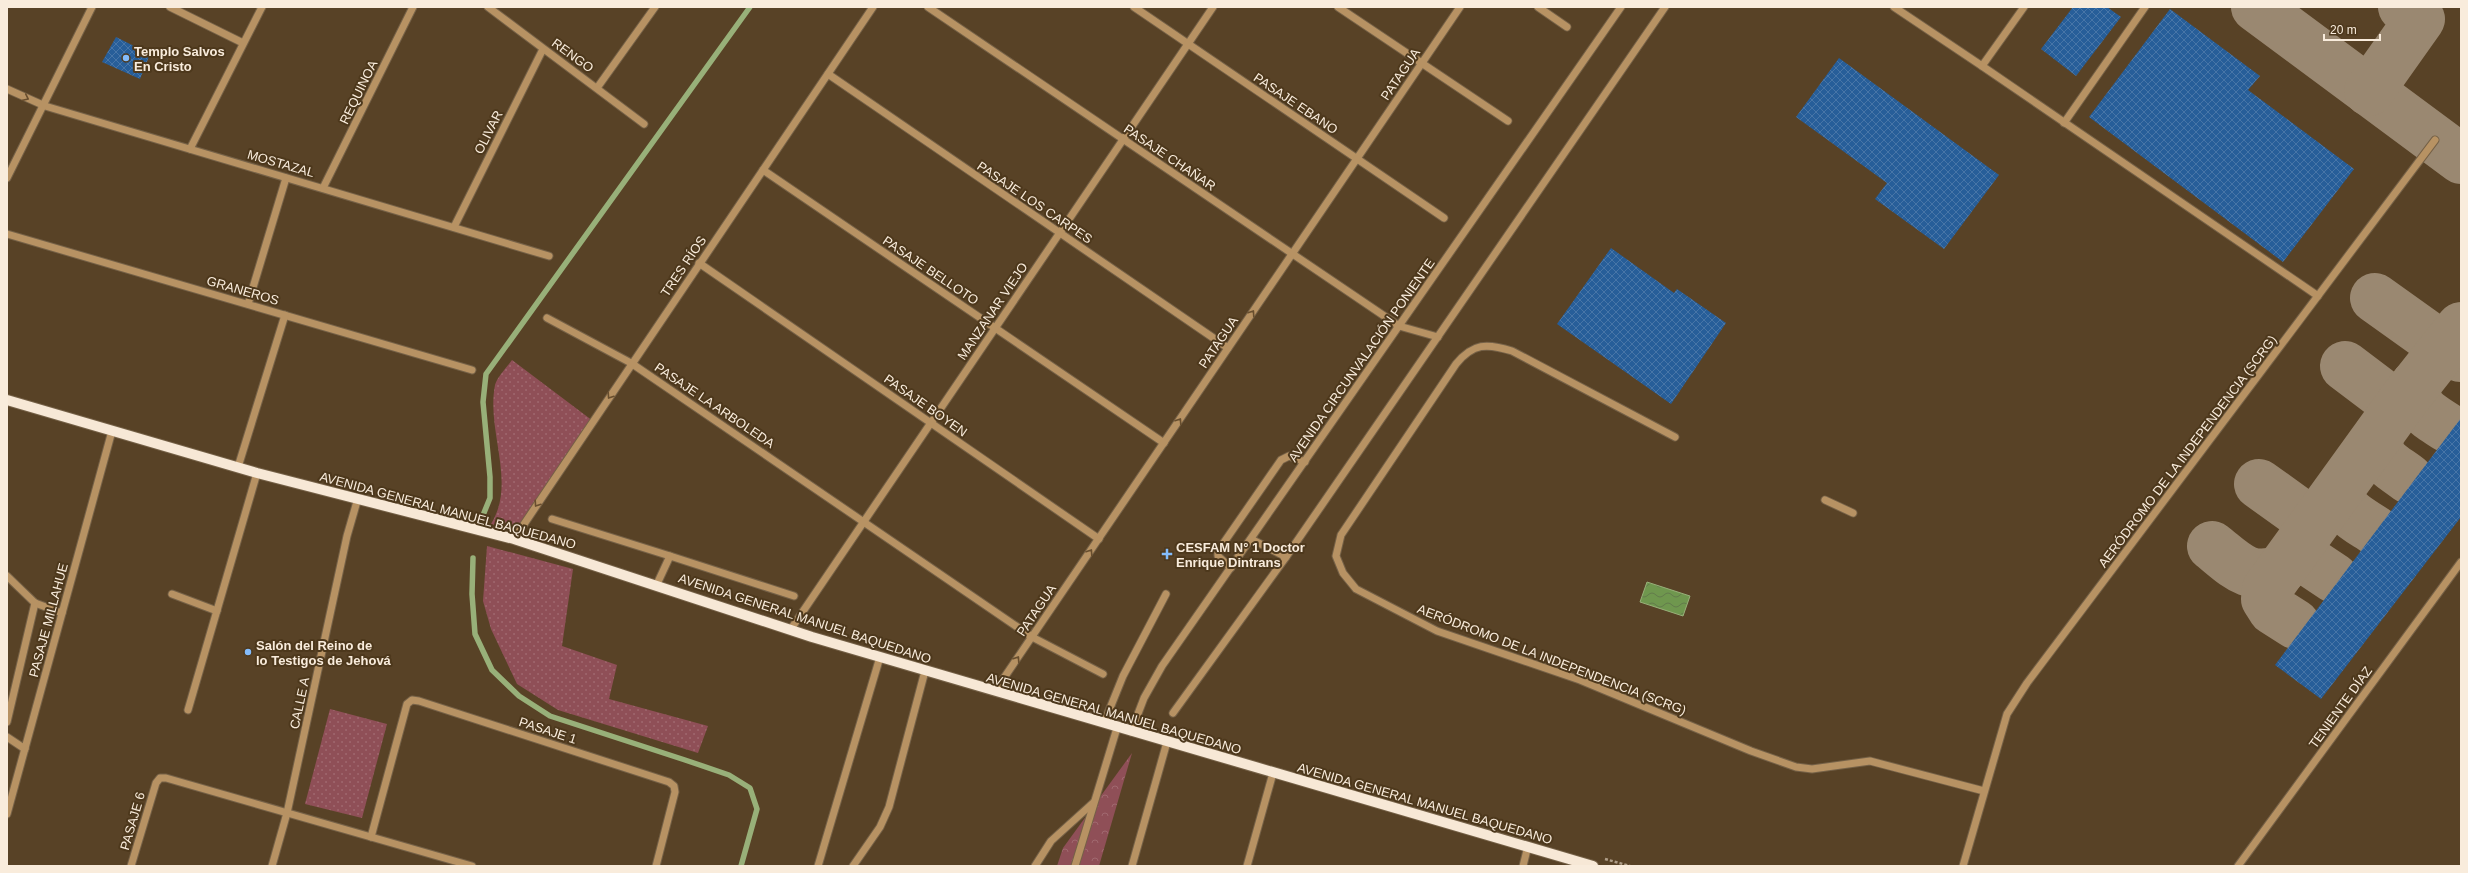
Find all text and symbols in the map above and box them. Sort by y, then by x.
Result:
scale bar [2324,16,2380,42]
text: 20 m [2330,23,2357,37]
street label: RENGO [549,35,596,75]
place label: Templo Salvos En Cristo [134,44,225,74]
street label: PATAGUA [1378,45,1423,103]
marker: Templo Salvos En Cristo [121,53,131,63]
street label: REQUINOA [337,57,381,127]
street label: PASAJE EBANO [1251,70,1341,137]
one-way arrow [21,93,29,101]
street label: OLIVAR [471,108,506,156]
street label: PASAJE CHAÑAR [1121,121,1218,194]
street label: MOSTAZAL [246,147,316,180]
street label: PASAJE LOS CARPES [974,158,1095,247]
street label: TRES RÍOS [658,233,709,300]
street label: PASAJE BELLOTO [880,233,981,308]
street label: AVENIDA CIRCUNVALACIÓN PONIENTE [1285,256,1438,465]
street label: MANZANAR VIEJO [954,260,1031,363]
street label: GRANEROS [205,273,281,308]
one-way arrow [1247,311,1254,318]
street label: PATAGUA [1196,313,1241,371]
street label: AERÓDROMO DE LA INDEPENDENCIA (SCRG) [2095,332,2280,570]
street label: PASAJE LA ARBOLEDA [652,360,778,451]
street label: PASAJE BOYEN [881,371,970,440]
one-way arrow [608,391,615,398]
one-way arrow [1174,418,1182,425]
street label: AVENIDA GENERAL MANUEL BAQUEDANO [318,469,578,552]
one-way arrow [535,499,542,506]
place label: CESFAM N° 1 Doctor Enrique Dintrans [1176,540,1305,570]
marker: CESFAM N° 1 Doctor Enrique Dintrans [1161,548,1173,560]
one-way arrow [1085,549,1092,556]
street label: PASAJE MILLAHUE [26,561,71,679]
street label: AVENIDA GENERAL MANUEL BAQUEDANO [677,570,933,666]
street label: PATAGUA [1014,581,1059,639]
street label: AERÓDROMO DE LA INDEPENDENCIA (SCRG) [1415,601,1688,718]
place label: Salón del Reino de lo Testigos de Jehová [256,638,392,668]
marker: Salón del Reino de lo Testigos de Jehová [243,647,253,657]
one-way arrow [1012,656,1020,663]
street label: TENIENTE DÍAZ [2306,663,2375,751]
street label: AVENIDA GENERAL MANUEL BAQUEDANO [985,670,1243,757]
street label: CALLE A [287,675,312,730]
street label: PASAJE 1 [517,714,579,747]
street label: AVENIDA GENERAL MANUEL BAQUEDANO [1296,760,1554,847]
street label: PASAJE 6 [117,790,148,852]

